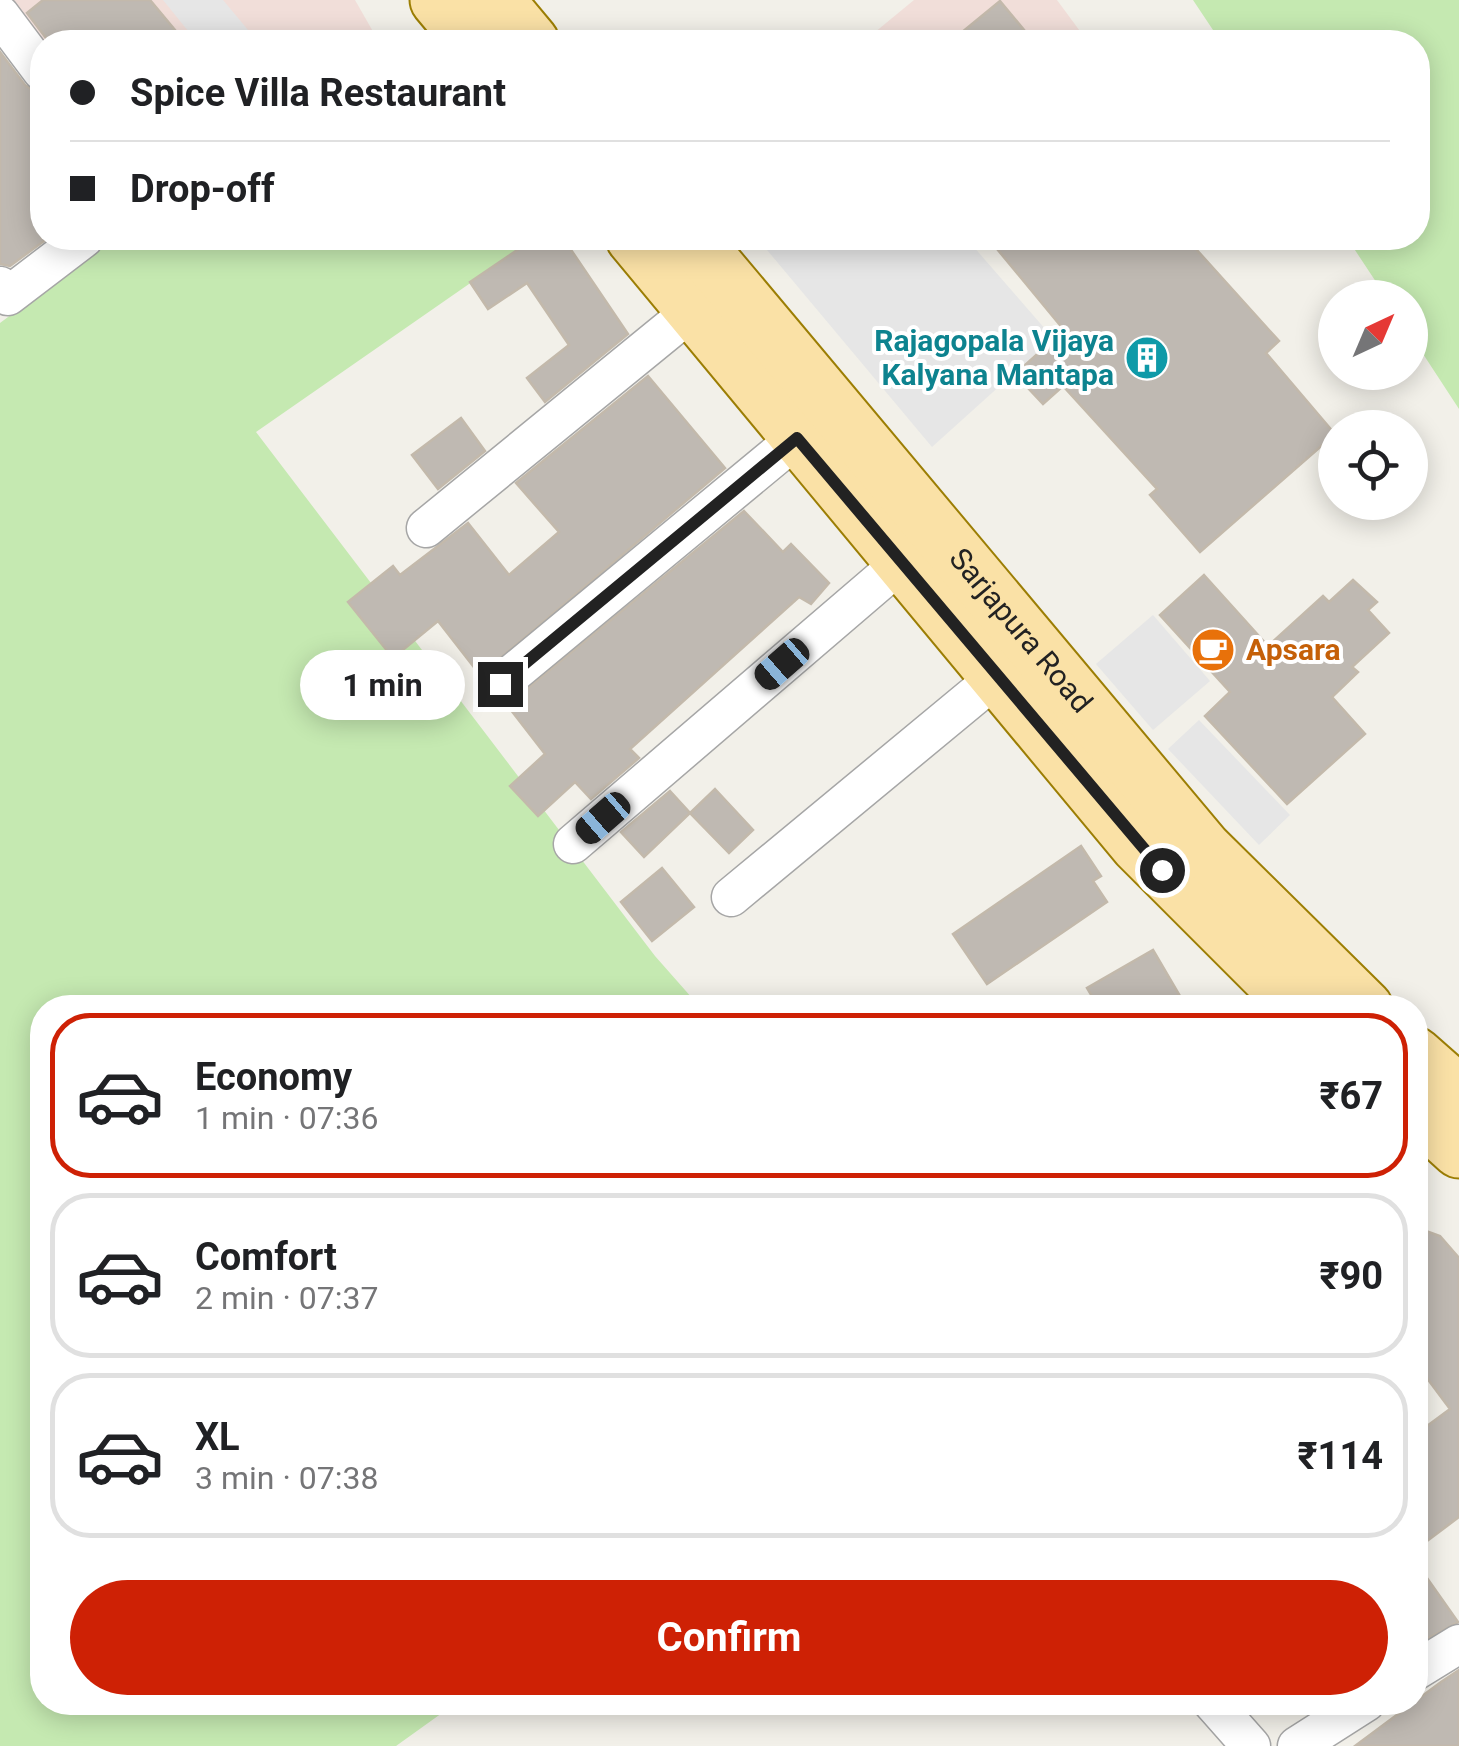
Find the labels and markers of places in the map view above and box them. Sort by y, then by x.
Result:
place label: Rajagopala Vijaya Kalyana Mantapa [874,323,1114,392]
building icon: Rajagopala Vijaya Kalyana Mantapa [1124,335,1170,381]
cafe icon: Apsara [1190,627,1236,673]
place label: Apsara [1246,632,1341,667]

